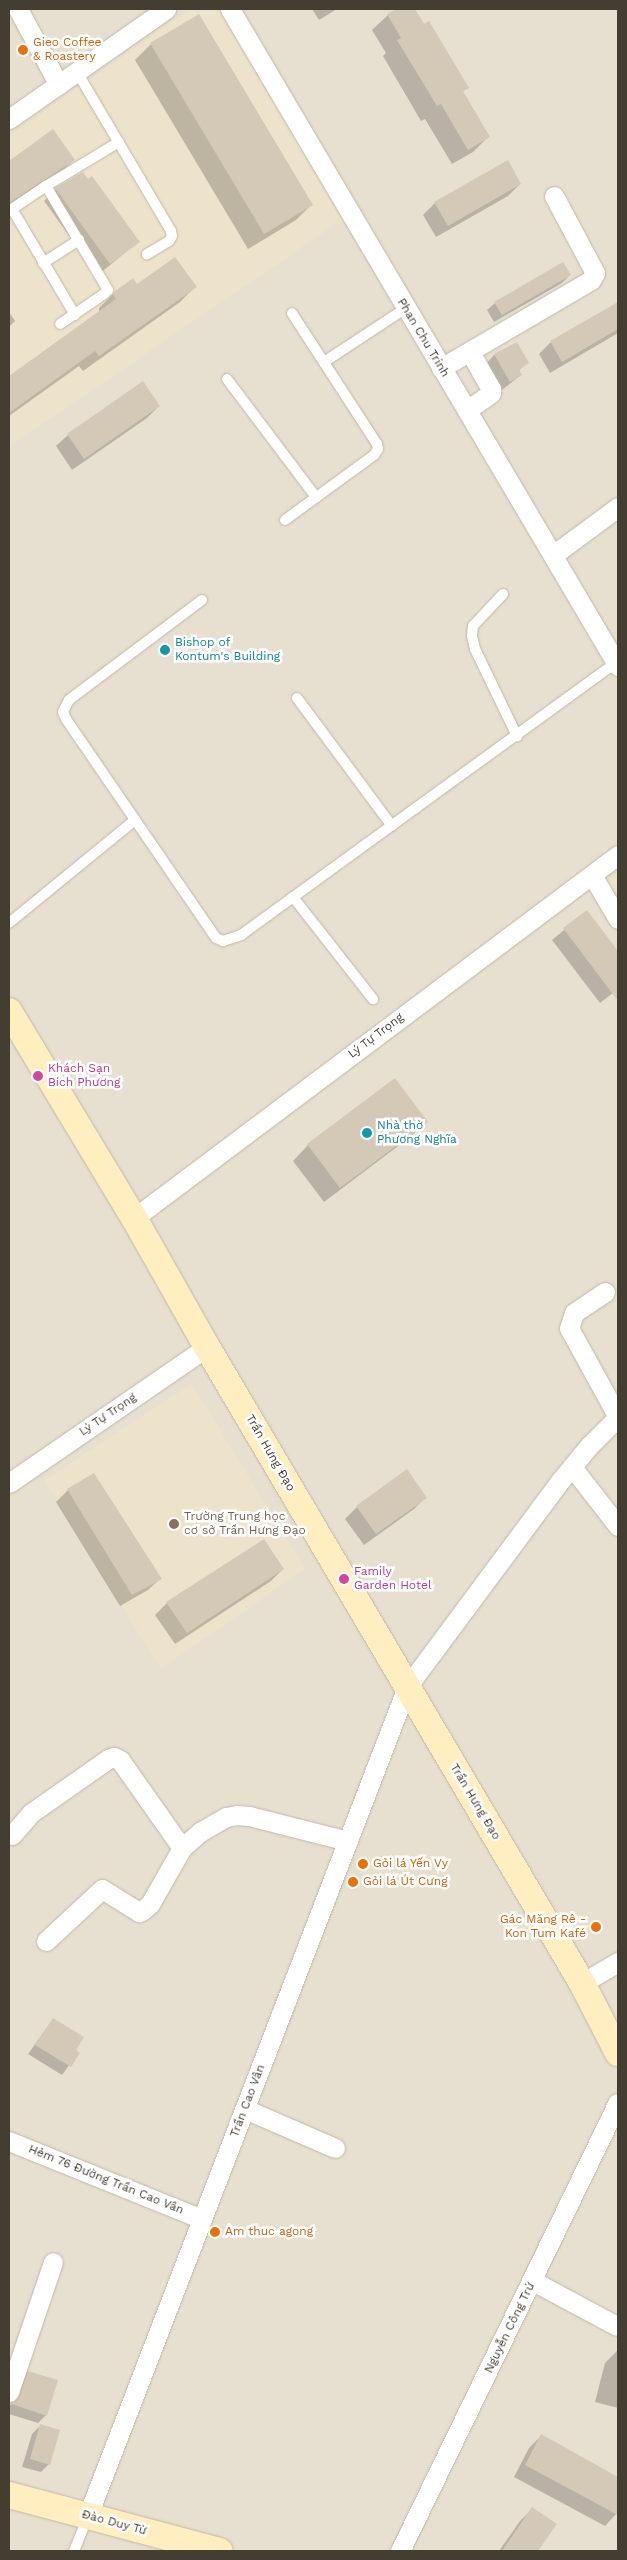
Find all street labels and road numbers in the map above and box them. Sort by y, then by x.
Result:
street label: Phan Chu Trinh [394,296,452,380]
street label: Lý Tự Trọng [345,1010,407,1062]
street label: Lý Tự Trọng [76,1390,140,1440]
street label: Trần Hưng Đạo [242,1412,298,1494]
street label: Trần Hưng Đạo [447,1761,503,1843]
street label: Trần Cao Vân [227,2062,269,2140]
street label: Hẻm 76 Đường Trần Cao Vân [26,2142,186,2218]
street label: Nguyễn Công Trứ [482,2280,538,2376]
street label: Đào Duy Từ [80,2507,148,2539]

